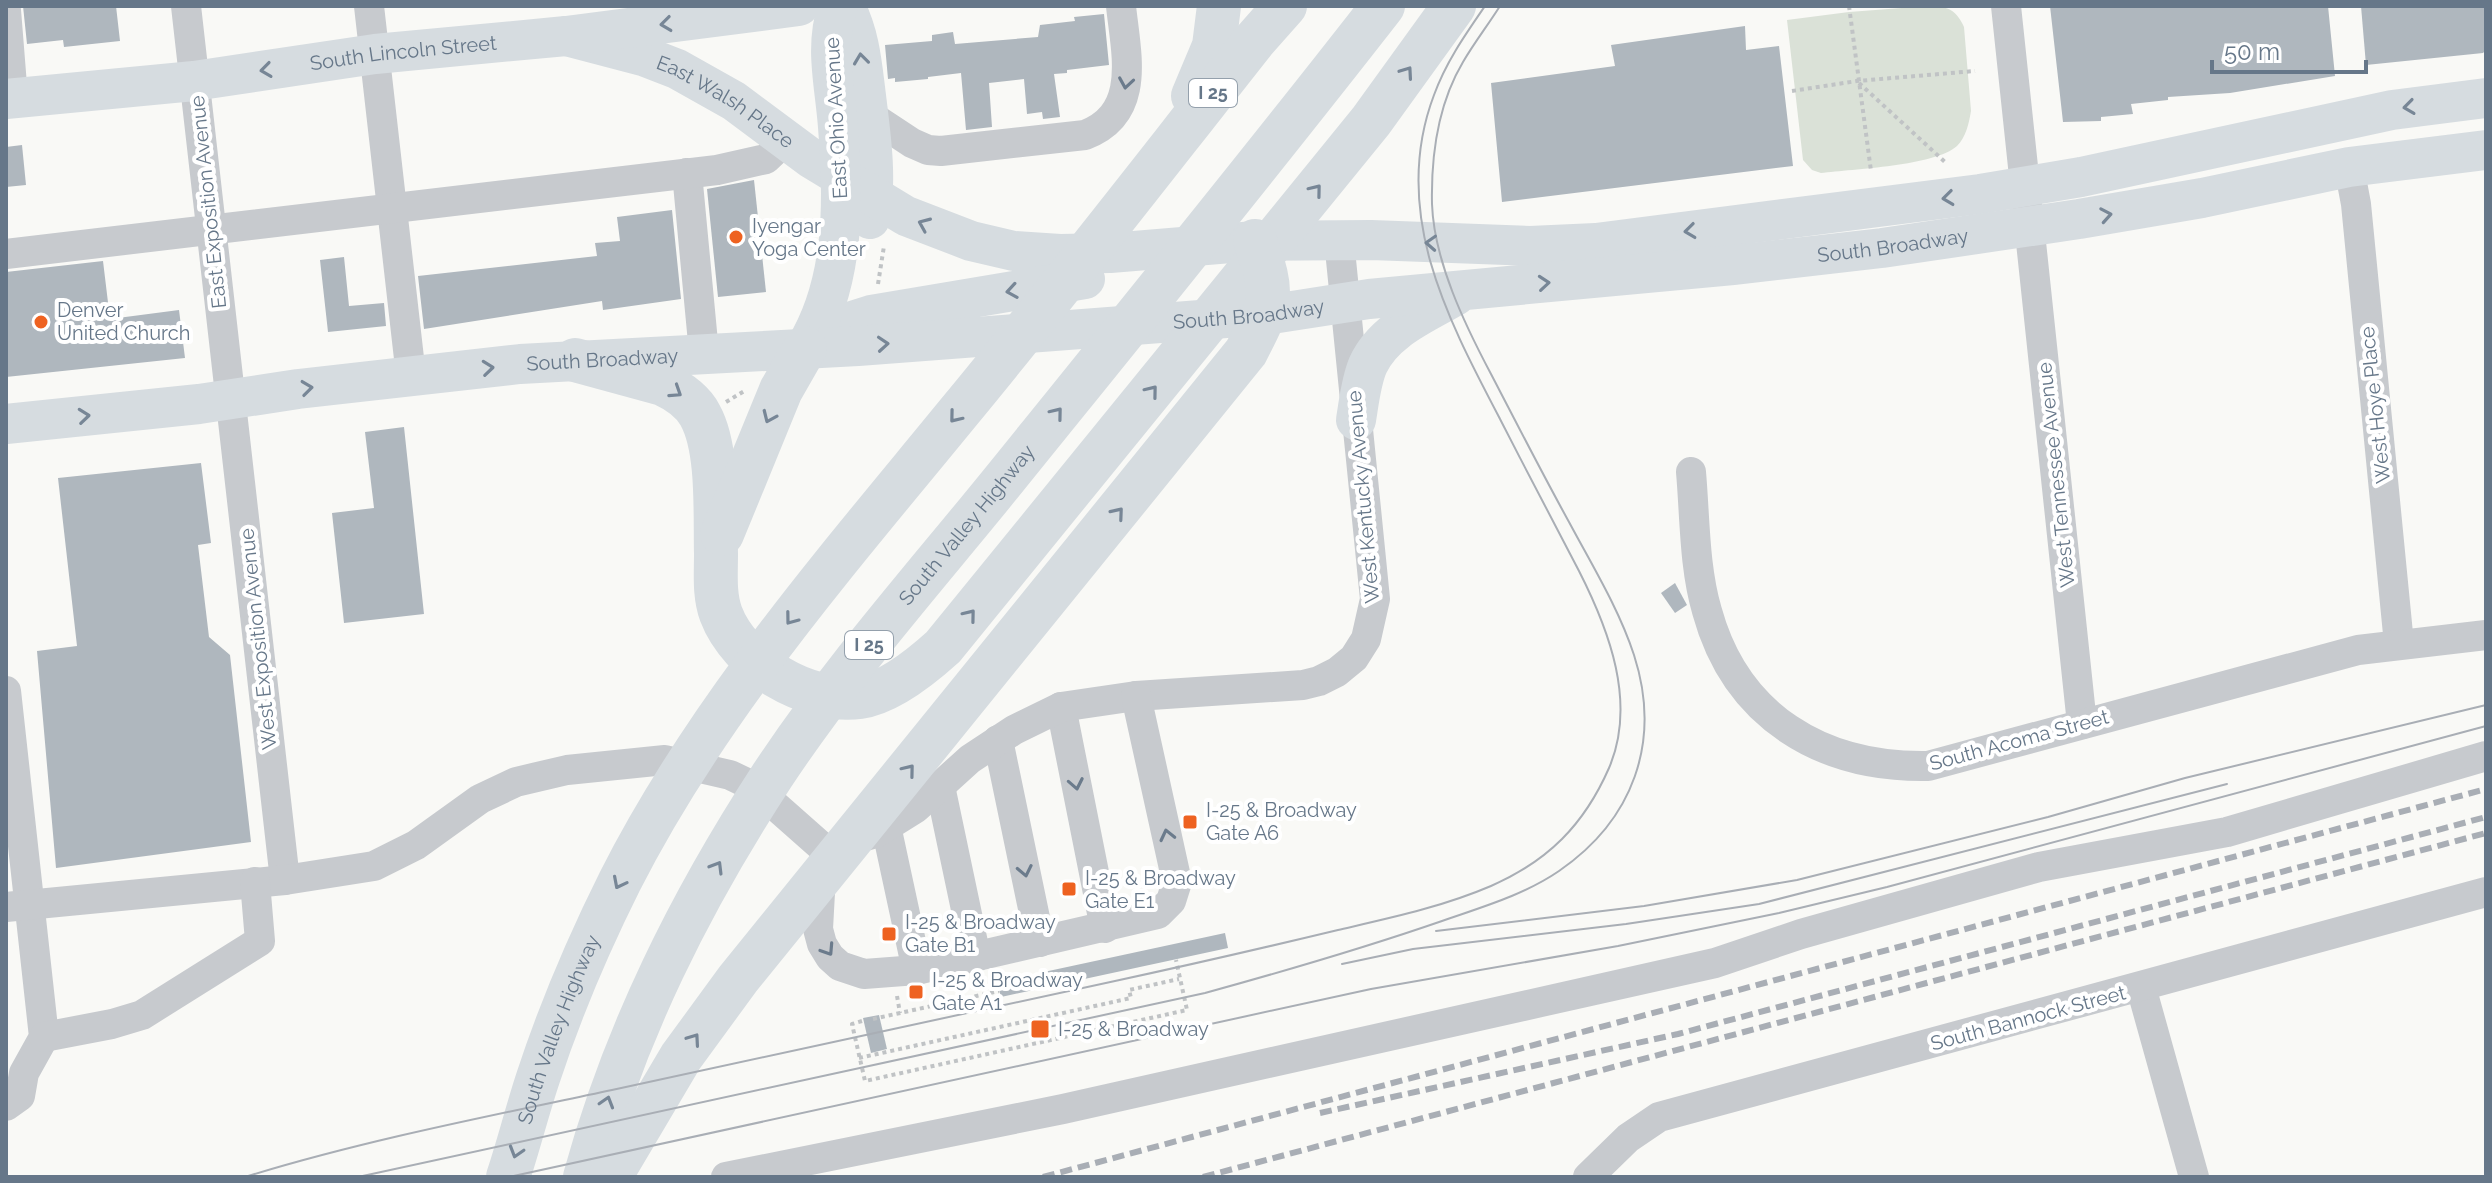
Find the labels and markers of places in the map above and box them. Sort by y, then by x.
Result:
place label: Iyengar Yoga Center [752,214,866,261]
marker: Iyengar Yoga Center [727,228,745,246]
place label: Denver United Church [57,298,190,345]
marker: Denver United Church [32,313,50,331]
place label: I-25 & Broadway Gate A6 [1206,798,1357,845]
marker: I-25 & Broadway Gate A6 [1181,813,1199,831]
place label: I-25 & Broadway Gate E1 [1085,866,1236,913]
marker: I-25 & Broadway Gate E1 [1060,880,1078,898]
place label: I-25 & Broadway Gate B1 [905,910,1056,957]
marker: I-25 & Broadway Gate B1 [880,925,898,943]
place label: I-25 & Broadway Gate A1 [932,968,1083,1015]
marker: I-25 & Broadway Gate A1 [907,983,925,1001]
place label: I-25 & Broadway [1058,1017,1209,1041]
marker: I-25 & Broadway [1029,1018,1051,1040]

